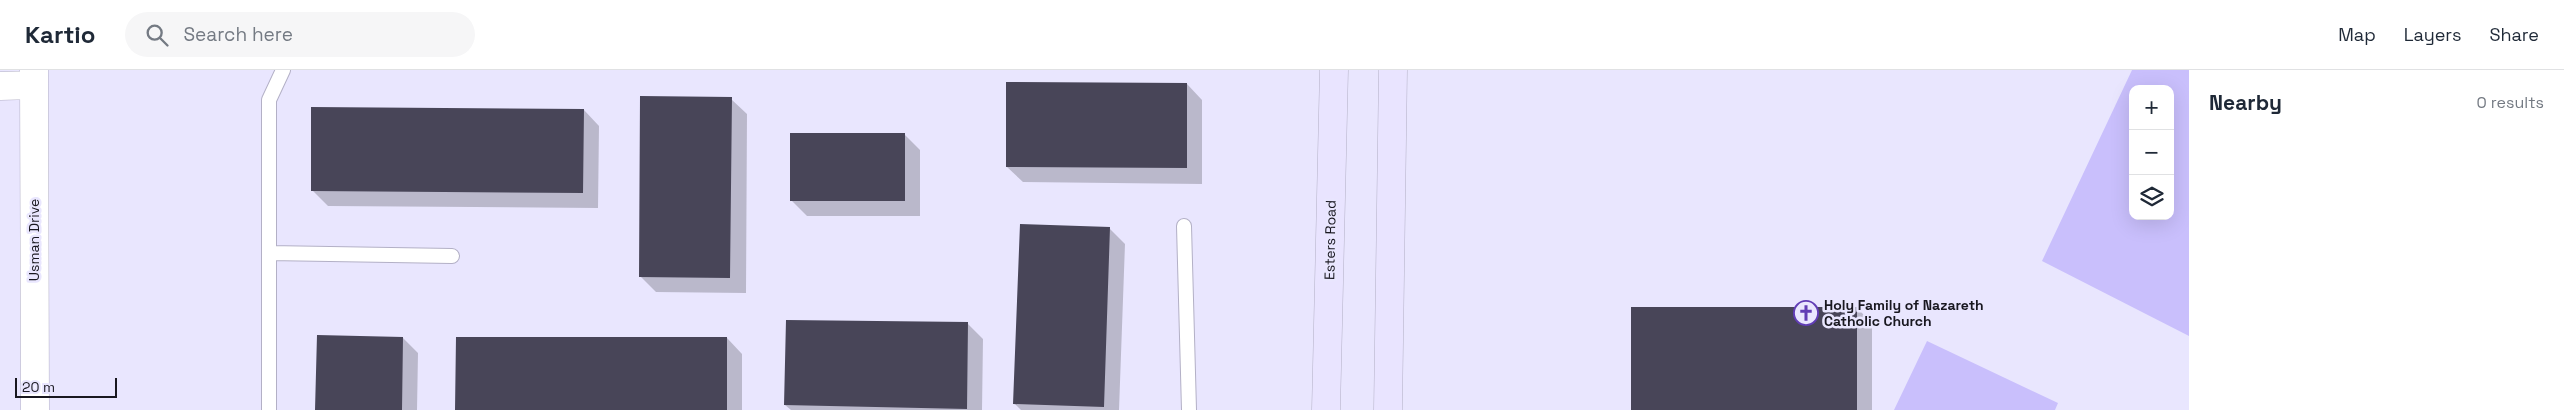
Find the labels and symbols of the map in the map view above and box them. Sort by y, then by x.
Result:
street label: Usman Drive [25,199,43,281]
street label: Esters Road [1320,200,1340,280]
place label: Holy Family of Nazareth Catholic Church [1824,296,1984,330]
church icon: Holy Family of Nazareth Catholic Church [1793,300,1819,326]
scale bar [15,375,118,398]

